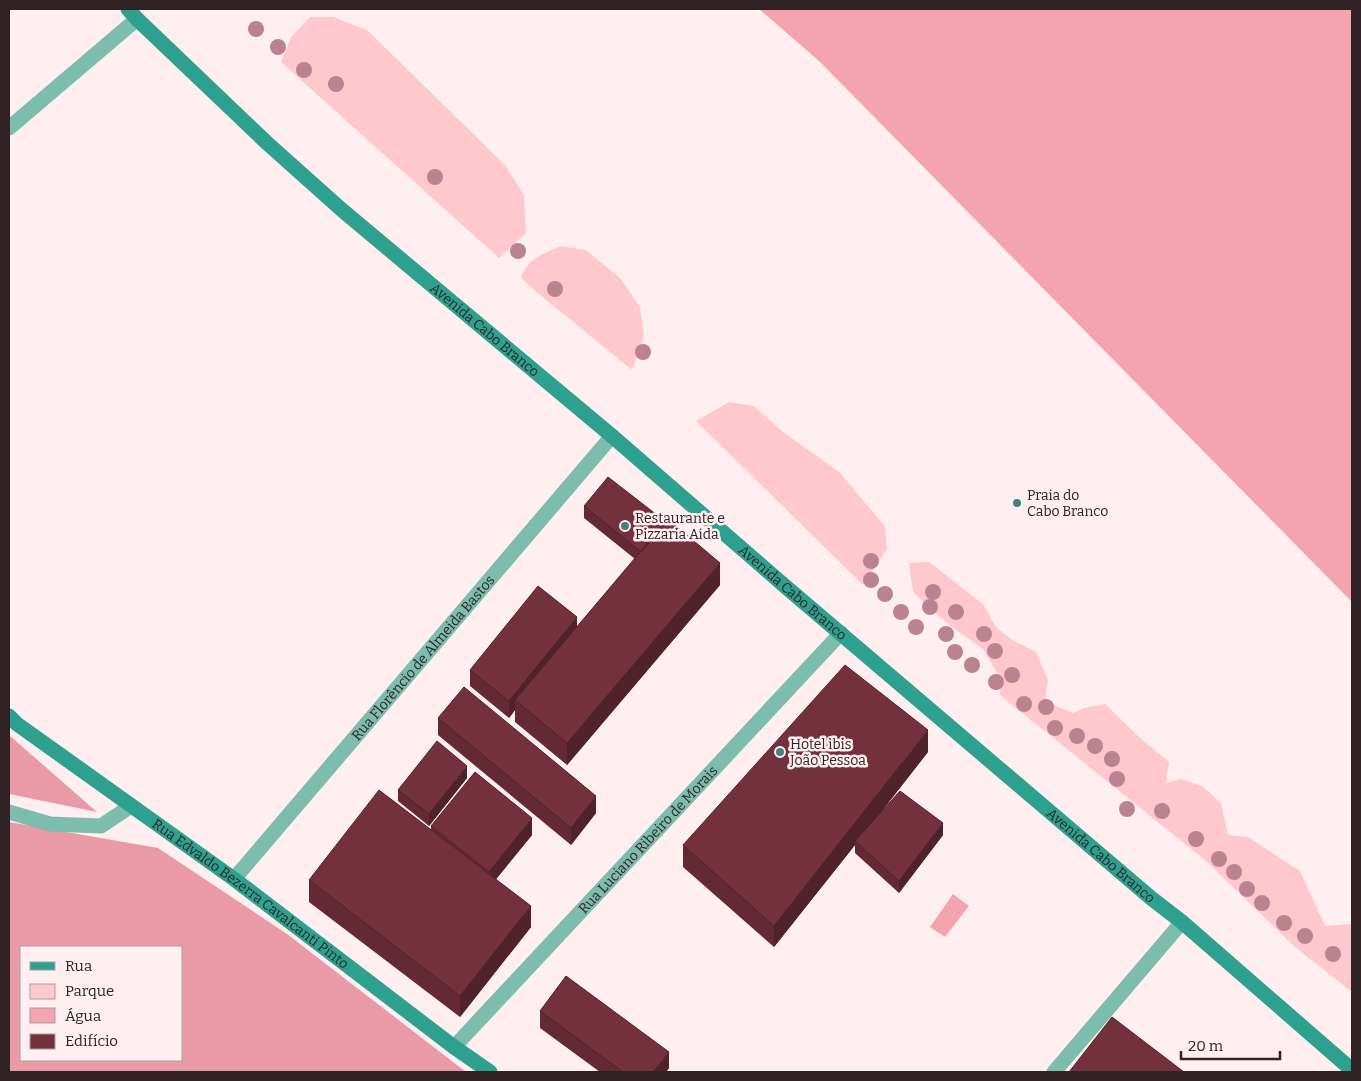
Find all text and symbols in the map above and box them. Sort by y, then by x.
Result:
street label: Avenida Cabo Branco [427,279,543,381]
place label: Praia do Cabo Branco [1027,487,1108,520]
marker: Praia do Cabo Branco [1011,497,1023,509]
place label: Restaurante e Pizzaria Aida [635,510,725,543]
marker: Restaurante e Pizzaria Aida [619,520,631,532]
street label: Avenida Cabo Branco [735,542,850,644]
street label: Rua Florêncio de Almeida Bastos [348,572,498,744]
place label: Hotel ibis João Pessoa [789,736,866,769]
marker: Hotel ibis João Pessoa [774,746,786,758]
street label: Rua Luciano Ribeiro de Morais [575,762,721,917]
street label: Avenida Cabo Branco [1043,805,1158,907]
street label: Rua Edvaldo Bezerra Cavalcanti Pinto [149,815,352,973]
legend [20,946,182,1061]
text: Rua [65,957,92,975]
text: Parque [65,982,114,1000]
text: Água [65,1007,101,1025]
scale bar [1181,1028,1280,1060]
text: Edifício [65,1032,118,1050]
text: 20 m [1188,1037,1224,1055]

